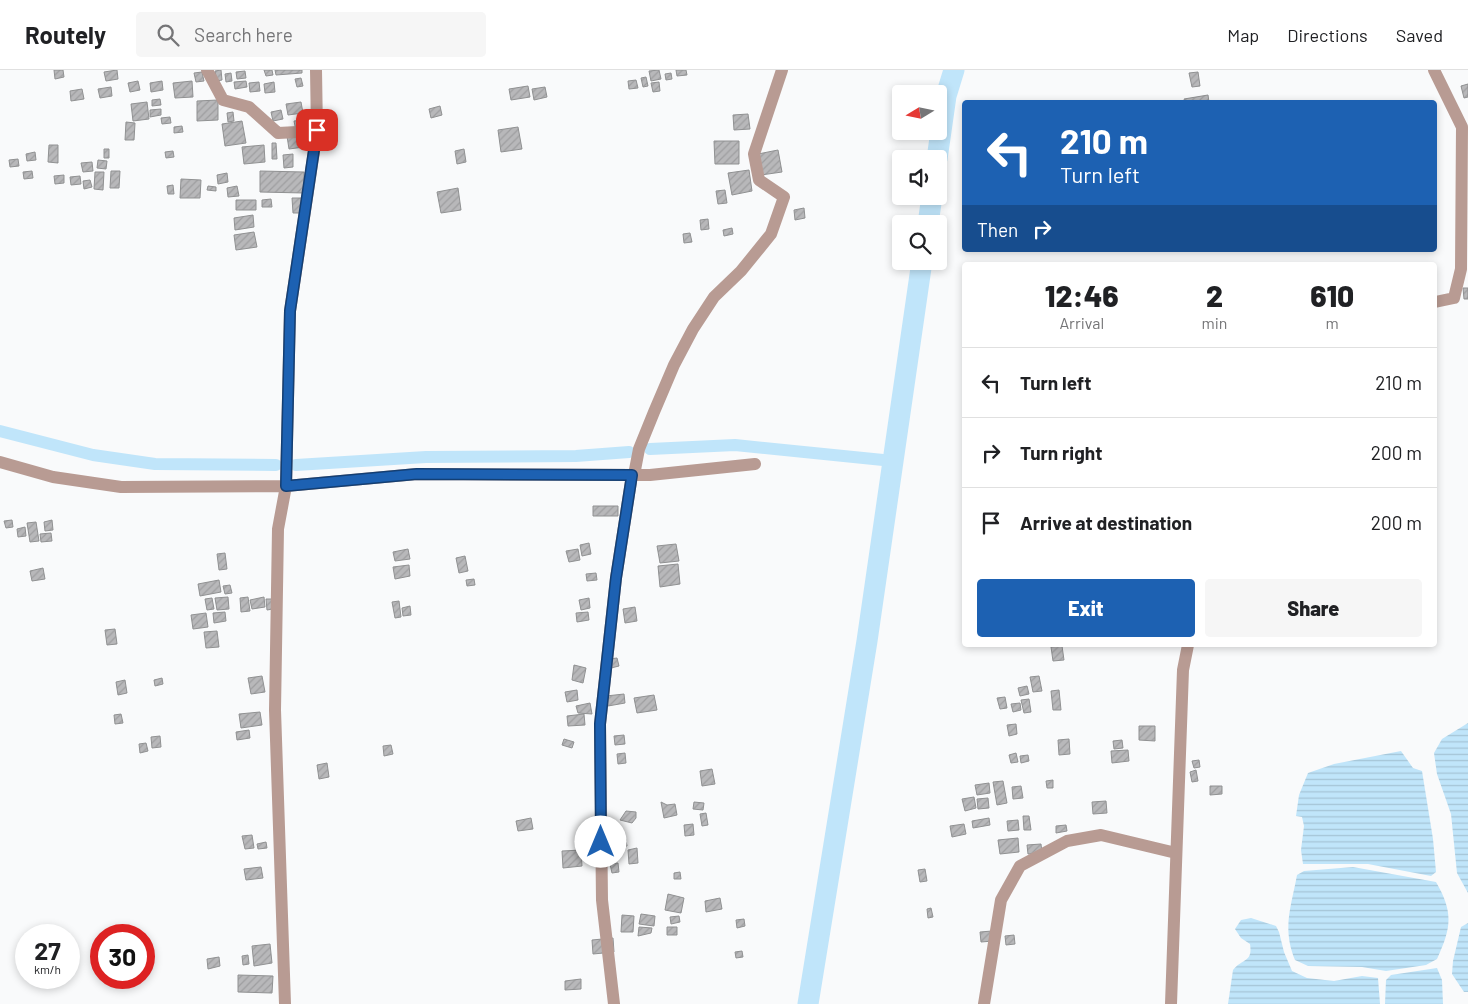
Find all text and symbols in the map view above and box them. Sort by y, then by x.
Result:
search box [136,12,486,57]
text: Routely [25,20,106,49]
icon: search [154,21,182,49]
text: Search here [194,23,293,46]
text: Map [1227,24,1259,46]
text: Directions [1287,24,1368,46]
text: Saved [1396,24,1443,46]
north arrow [892,85,948,140]
map controls [892,85,947,270]
pin [296,109,338,151]
icon: arrive [303,116,331,144]
text: 210 m [1060,119,1148,161]
icon: left [977,120,1042,185]
button: sound [892,150,947,205]
text: Turn left [1060,161,1140,187]
button: search [892,215,947,270]
icon: right [1028,215,1056,243]
text: Then [977,218,1018,241]
text: 12:46 [1045,277,1119,313]
text: 2 [1206,277,1223,313]
text: 610 [1310,277,1354,313]
text: Arrival [1059,313,1104,332]
text: min [1201,313,1227,332]
text: m [1326,313,1339,332]
icon: left [977,369,1005,397]
text: Turn left [1020,371,1091,394]
text: 210 m [1375,371,1422,394]
icon: right [977,439,1005,467]
text: Turn right [1020,441,1102,464]
text: 200 m [1371,441,1422,464]
icon: arrive [977,509,1005,537]
text: Arrive at destination [1020,511,1192,534]
text: 200 m [1371,511,1422,534]
button: Exit [977,579,1195,637]
button: Share [1205,579,1422,637]
position arrow [574,815,626,867]
speed limit sign: 30 [90,924,155,989]
text: 27 [34,935,61,965]
text: km/h [34,962,61,976]

